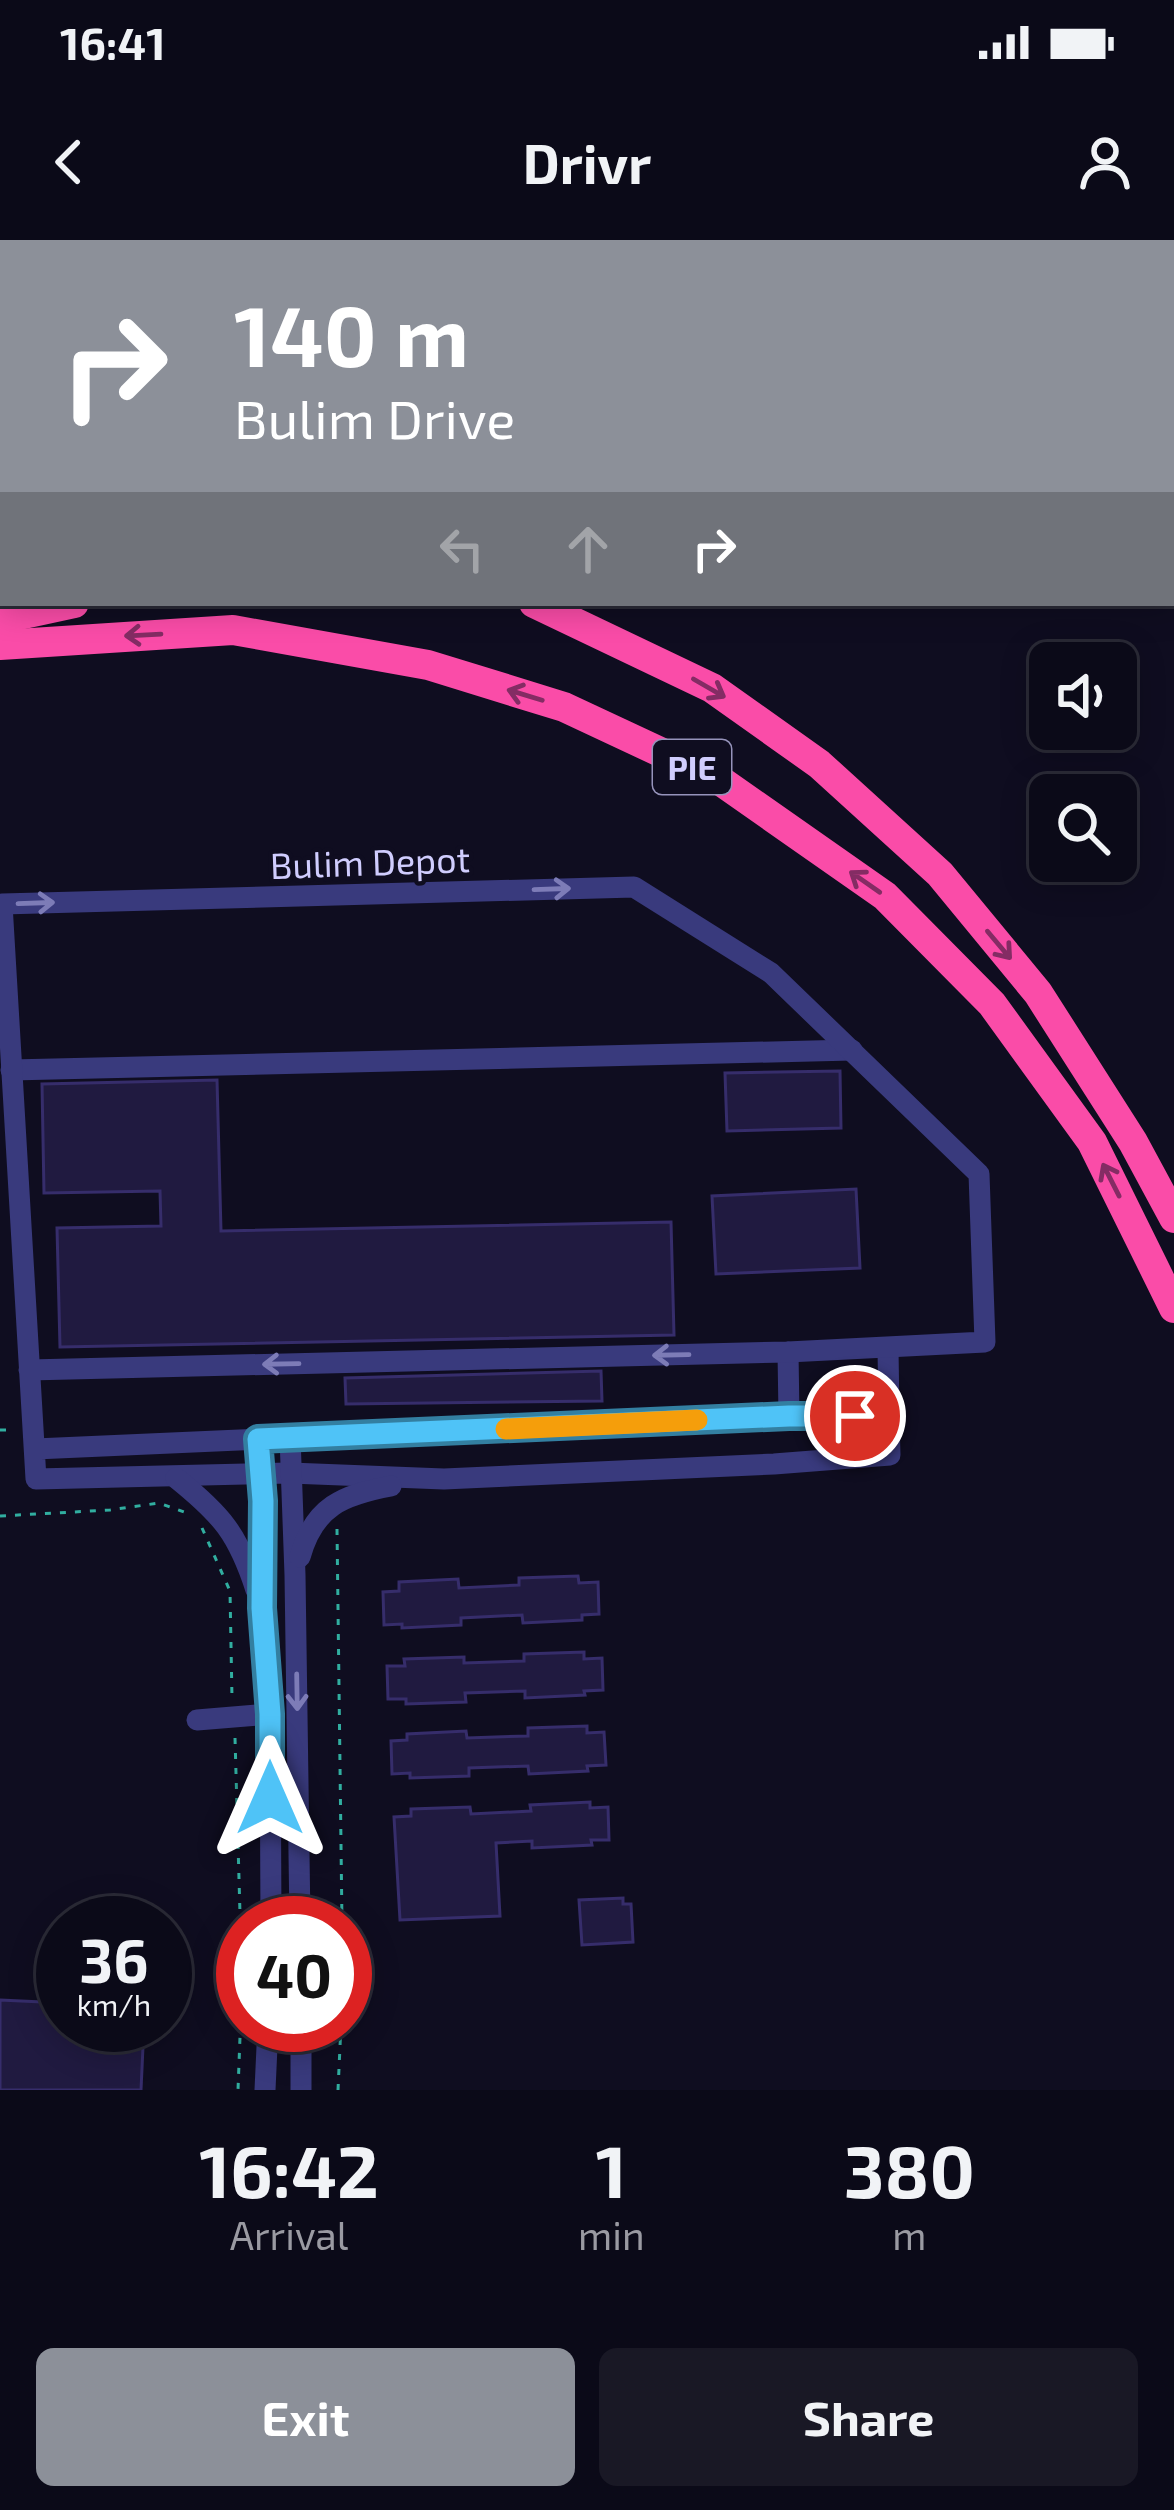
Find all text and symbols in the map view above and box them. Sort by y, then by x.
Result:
text: 16:41 [60,15,166,69]
icon: back [36,129,102,195]
icon: person [1072,129,1138,195]
text: Drivr [523,130,651,195]
text: 140 m [234,283,469,384]
icon: right [36,288,192,444]
text: Bulim Drive [234,385,515,450]
icon: left [429,516,495,582]
icon: ahead [555,516,621,582]
icon: right [681,516,747,582]
one-way arrow [124,624,163,647]
map controls [1029,642,1137,882]
button: sound [1029,642,1137,750]
one-way arrow [691,676,726,700]
one-way arrow [507,683,545,705]
road number: PIE [653,740,731,794]
button: search [1029,774,1137,882]
street label: Bulim Depot [269,836,471,886]
one-way arrow [849,870,882,895]
one-way arrow [532,878,571,901]
one-way arrow [16,892,55,915]
one-way arrow [984,929,1012,960]
one-way arrow [1099,1163,1122,1199]
one-way arrow [652,1344,691,1367]
one-way arrow [262,1353,301,1376]
pin [804,1365,906,1467]
icon: arrive [822,1383,888,1449]
one-way arrow [286,1672,308,1711]
position arrow [207,1735,333,1861]
speed limit sign: 40 [216,1896,372,2052]
text: 36 [79,1923,149,1995]
text: km/h [77,1986,151,2022]
text: 16:42 [199,2126,379,2212]
text: 1 [596,2126,627,2212]
text: 380 [844,2126,975,2212]
text: Arrival [230,2211,348,2258]
text: min [578,2211,645,2258]
text: m [892,2211,926,2258]
button: Exit [36,2348,575,2486]
button: Share [599,2348,1138,2486]

